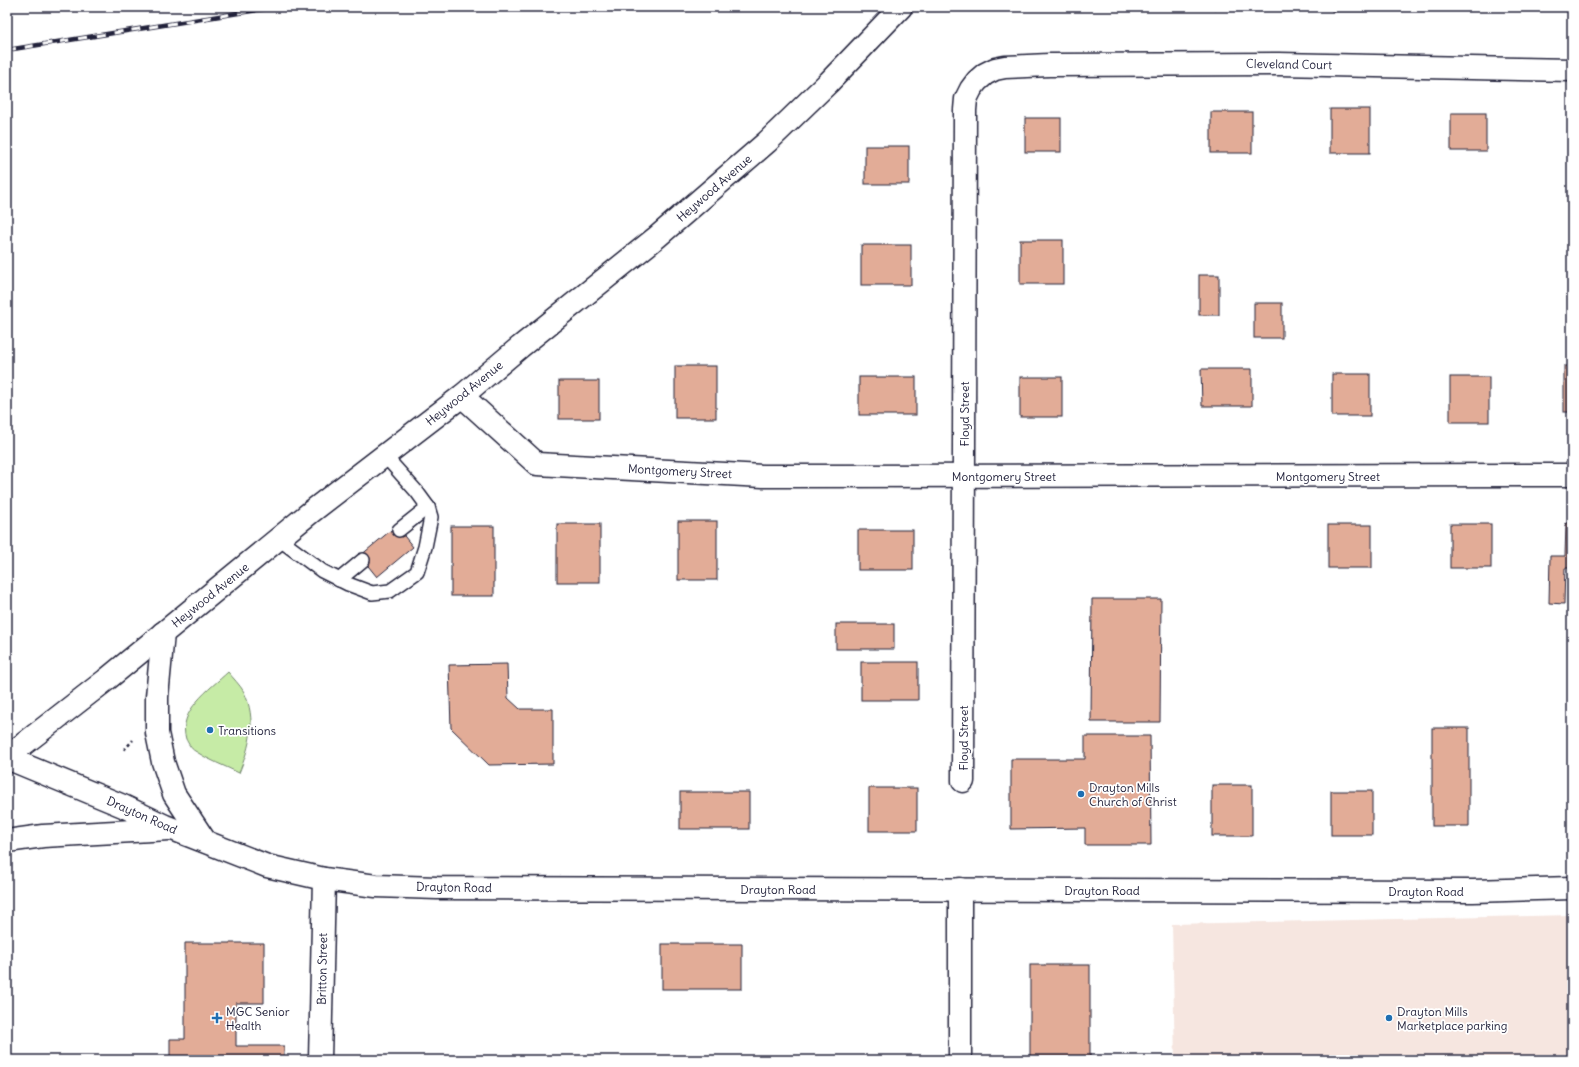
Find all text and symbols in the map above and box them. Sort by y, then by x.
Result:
street label: Cleveland Court [1246,56,1332,72]
street label: Heywood Avenue [673,151,755,225]
street label: Heywood Avenue [422,357,506,429]
street label: Floyd Street [957,382,972,446]
street label: Montgomery Street [628,461,732,481]
street label: Montgomery Street [952,469,1056,484]
street label: Montgomery Street [1276,469,1380,484]
street label: Heywood Avenue [168,559,252,631]
street label: Floyd Street [956,706,971,770]
place label: Transitions [218,723,276,738]
marker: Transitions [205,725,215,735]
place label: Drayton Mills Church of Christ [1089,780,1177,809]
marker: Drayton Mills Church of Christ [1076,789,1086,799]
street label: Drayton Road [104,793,180,837]
street label: Drayton Road [416,879,492,895]
street label: Drayton Road [740,882,816,897]
street label: Drayton Road [1064,883,1140,898]
street label: Drayton Road [1388,884,1464,899]
street label: Britton Street [314,933,330,1005]
place label: MGC Senior Health [226,1004,290,1033]
place label: Drayton Mills Marketplace parking [1397,1004,1508,1033]
marker: MGC Senior Health [211,1012,223,1024]
marker: Drayton Mills Marketplace parking [1384,1013,1394,1023]

